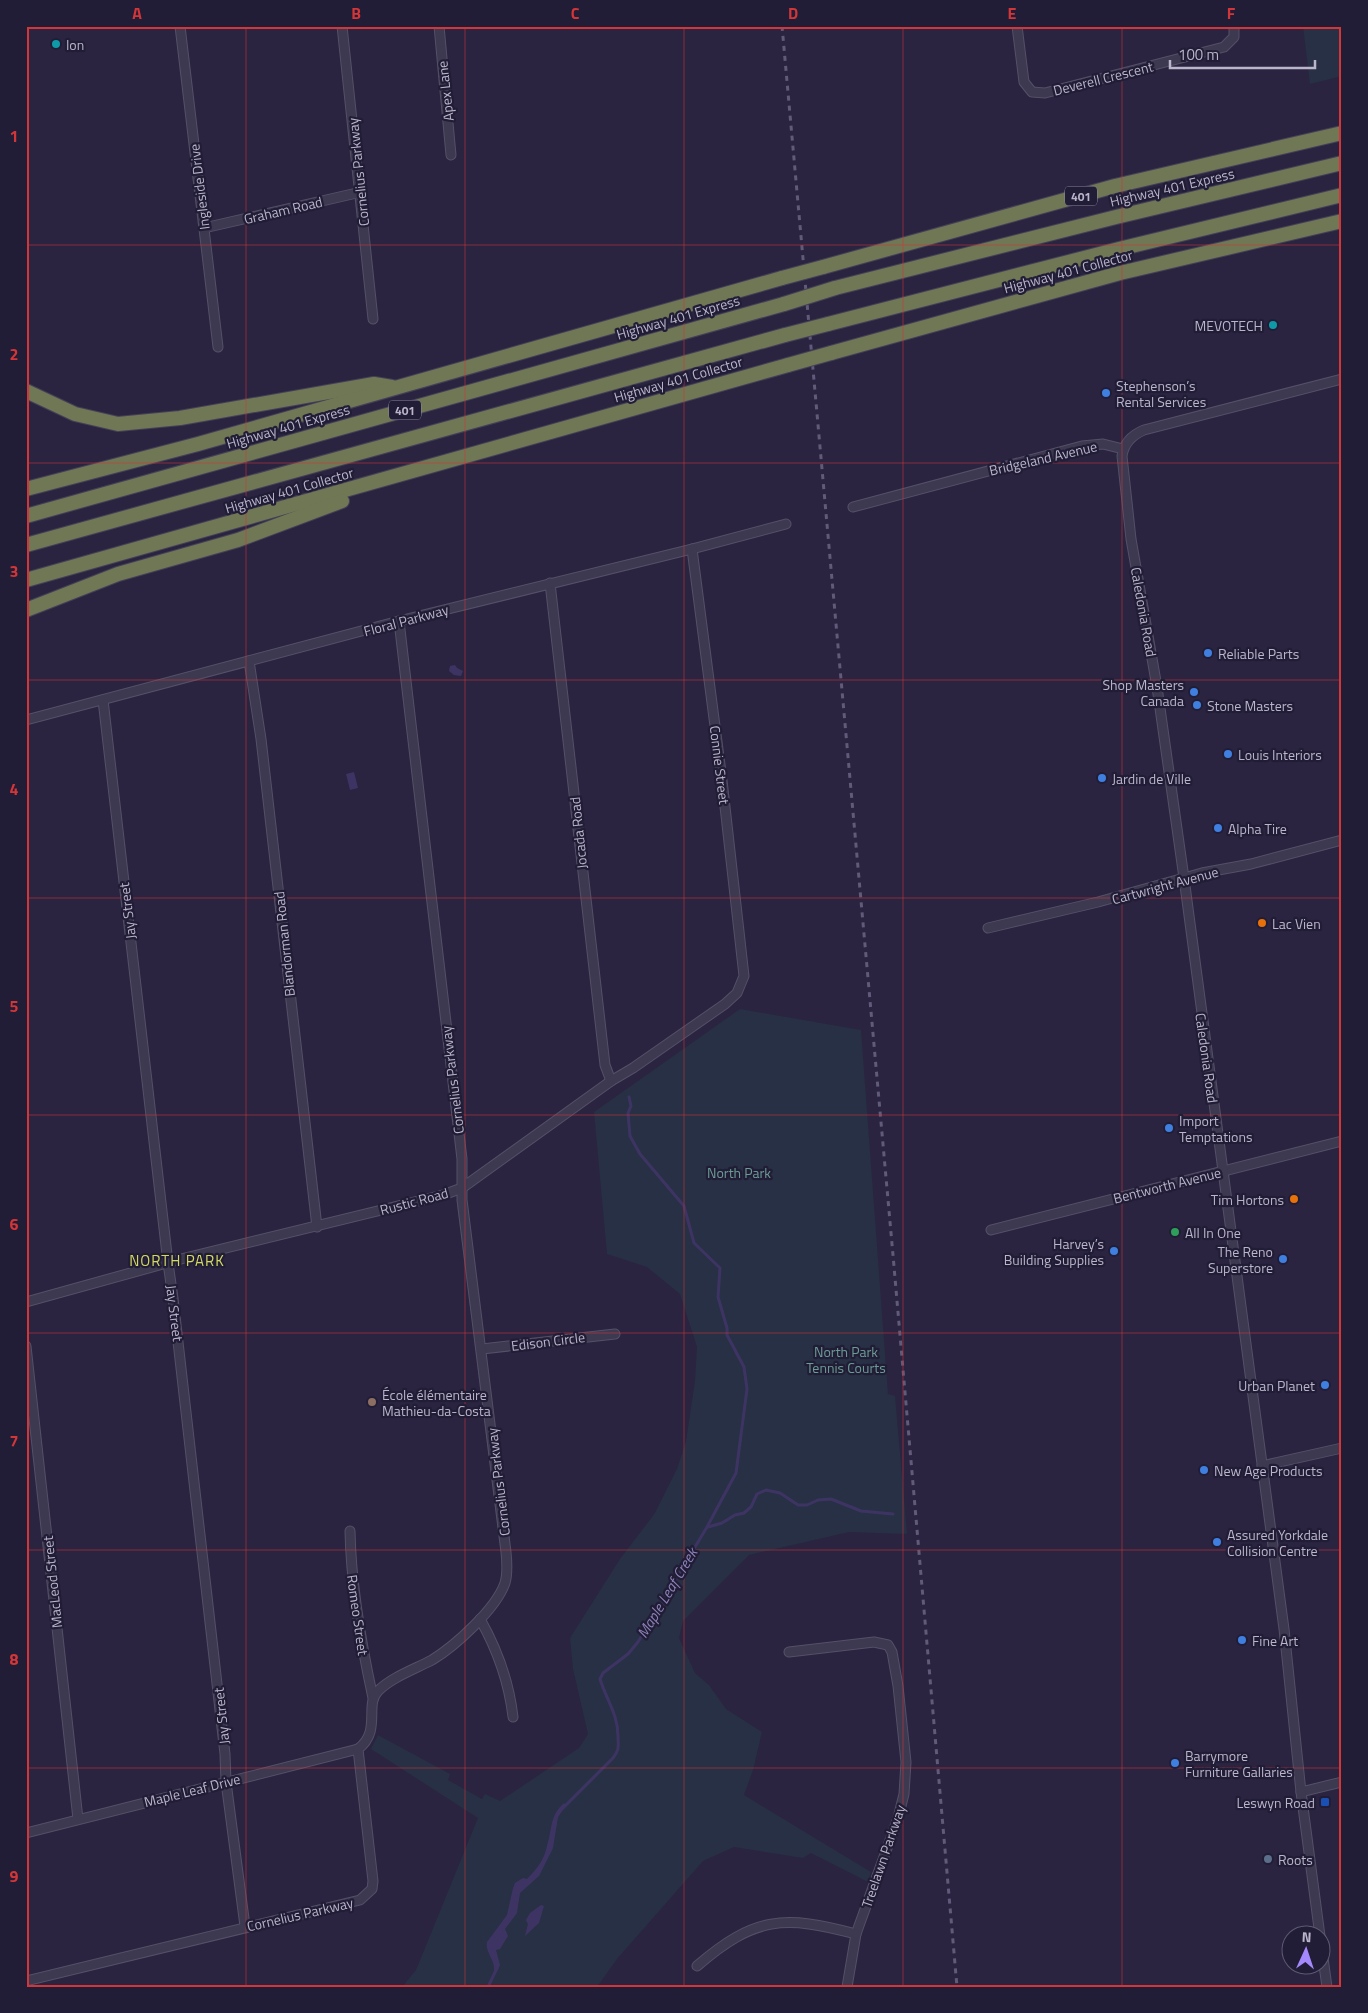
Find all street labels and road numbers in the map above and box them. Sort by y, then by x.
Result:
street label: Deverell Crescent [1051,55,1155,101]
street label: Apex Lane [431,60,459,122]
street label: Cornelius Parkway [342,117,374,227]
street label: Ingleside Drive [183,143,215,231]
street label: Highway 401 Express [1108,162,1236,212]
road number: 401 [1065,187,1097,206]
street label: Graham Road [242,191,324,229]
street label: Highway 401 Collector [1001,244,1135,298]
street label: Highway 401 Express [614,289,742,345]
street label: Highway 401 Collector [611,351,745,407]
street label: Highway 401 Express [224,398,352,454]
road number: 401 [389,400,421,420]
street label: Bridgeland Avenue [987,435,1099,481]
street label: Highway 401 Collector [222,462,356,518]
street label: Caledonia Road [1126,565,1162,659]
street label: Floral Parkway [361,599,451,641]
street label: Connie Street [705,724,735,806]
street label: Jocada Road [564,796,592,870]
street label: Cartwright Avenue [1109,861,1221,909]
street label: Jay Street [113,881,141,941]
street label: Blandorman Road [268,890,300,998]
street label: Caledonia Road [1190,1012,1224,1104]
street label: Cornelius Parkway [435,1025,469,1135]
street label: Bentworth Avenue [1111,1161,1223,1209]
street label: Rustic Road [377,1182,451,1220]
street label: Jay Street [161,1283,189,1343]
street label: Edison Circle [510,1326,586,1356]
street label: Cornelius Parkway [481,1427,515,1537]
street label: MacLeod Street [37,1535,67,1629]
street label: Romeo Street [342,1573,374,1657]
street label: Jay Street [208,1687,234,1745]
street label: Maple Leaf Drive [142,1768,242,1812]
street label: Treelawn Parkway [856,1801,911,1910]
street label: Cornelius Parkway [245,1891,356,1936]

